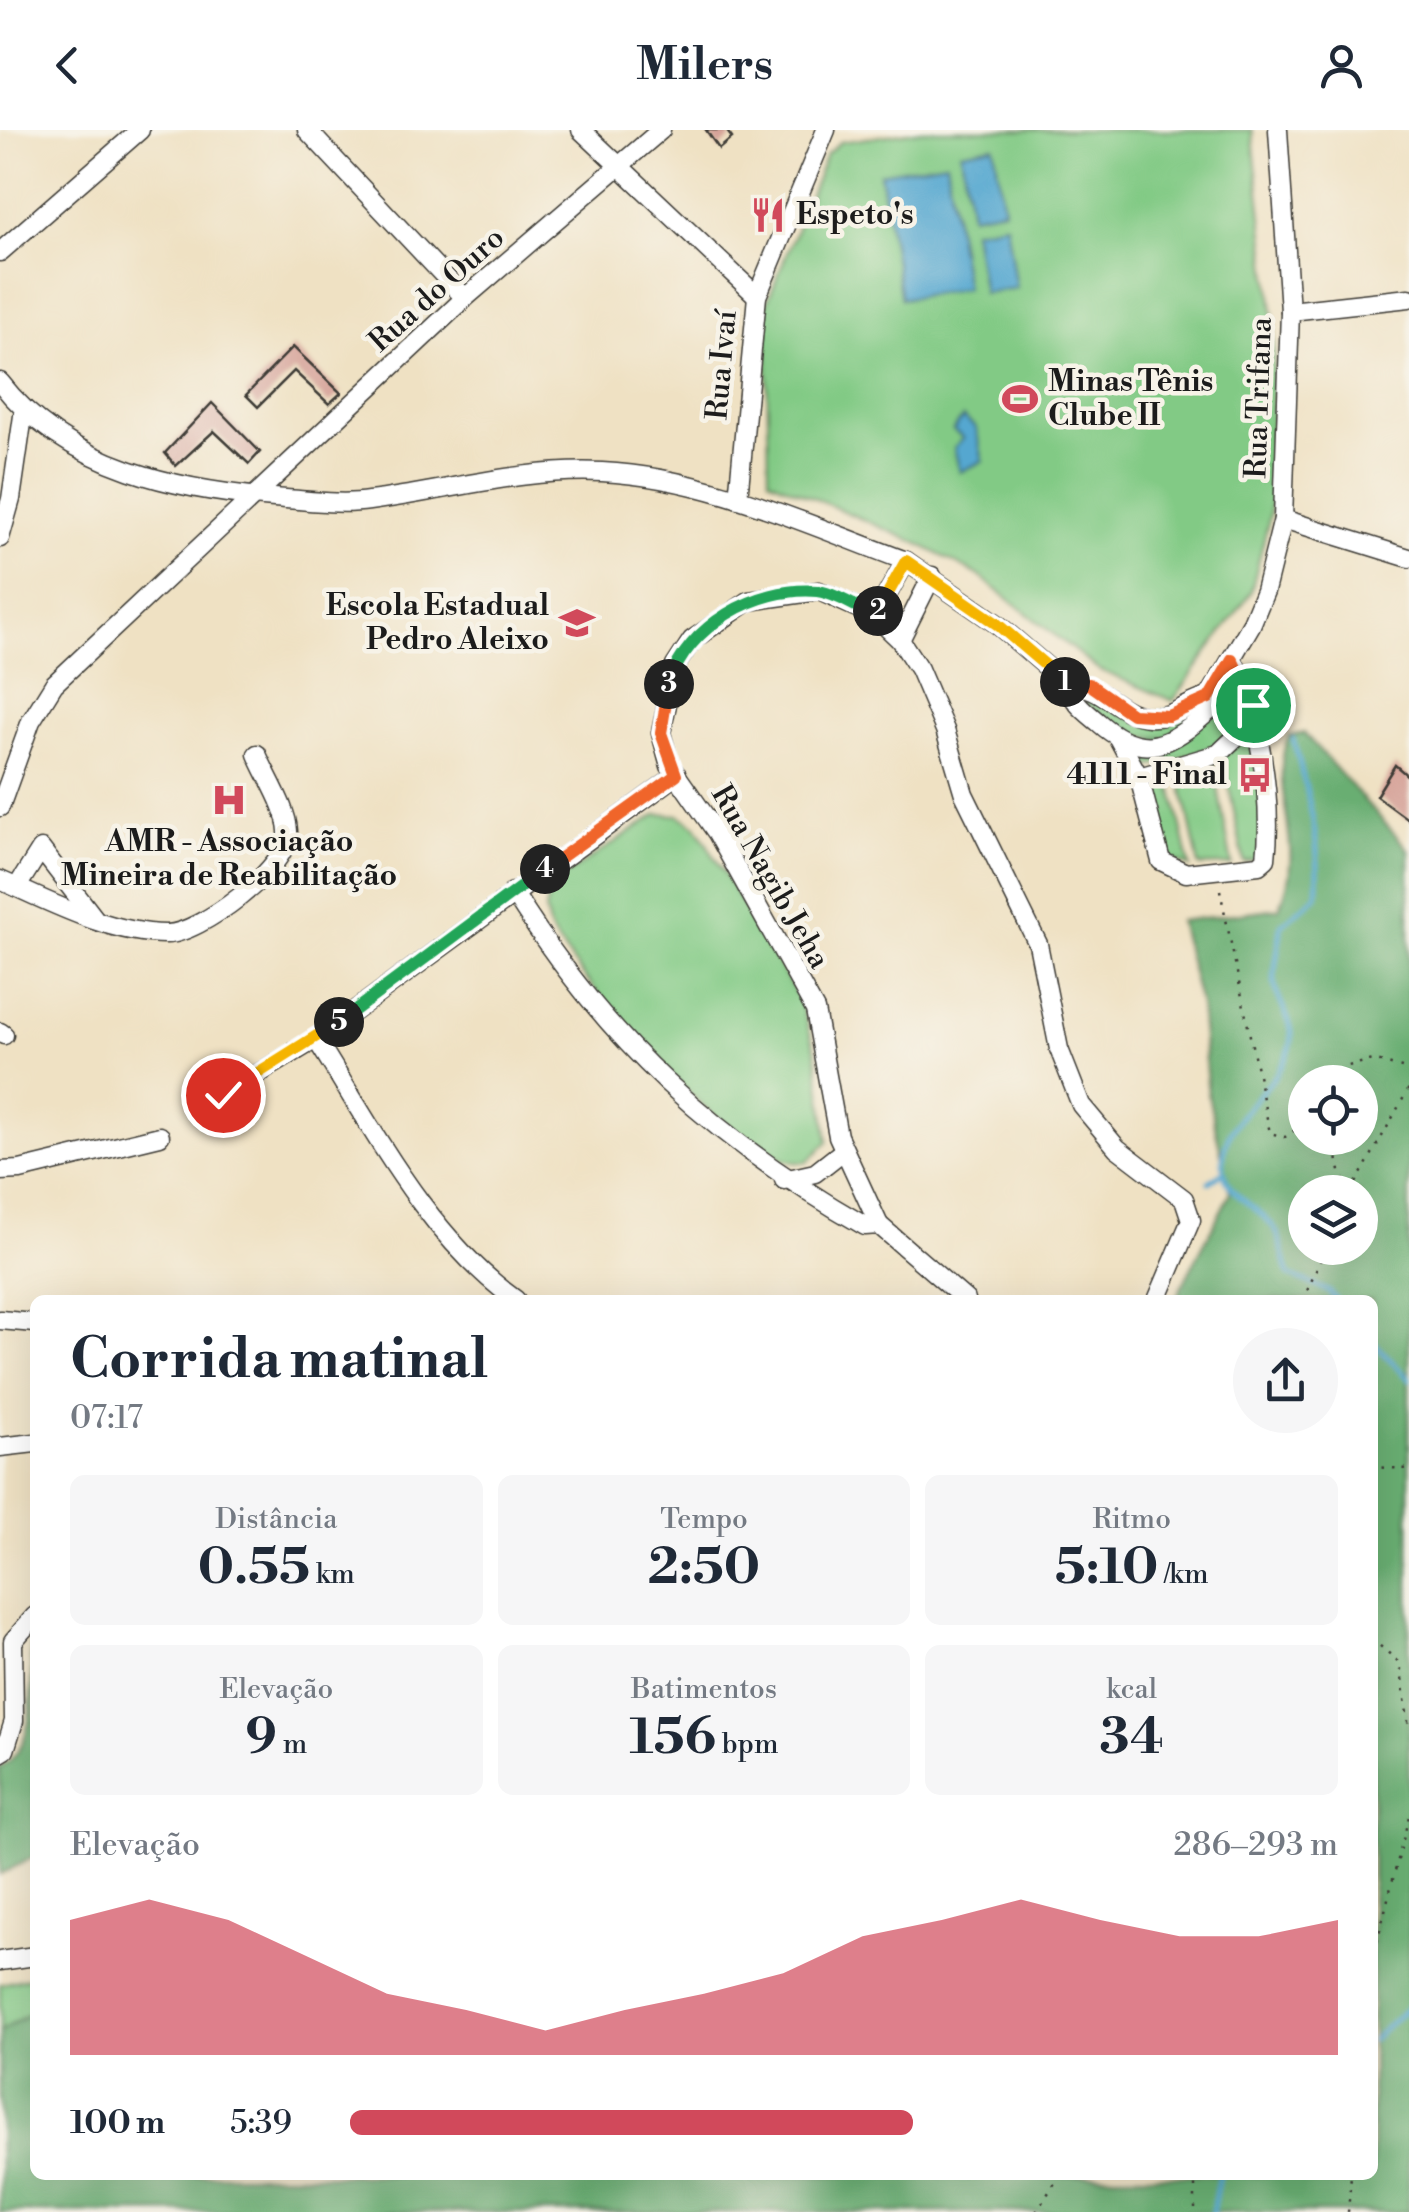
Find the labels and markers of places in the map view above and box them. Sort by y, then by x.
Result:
restaurant icon: Espeto's [749,196,787,234]
place label: Espeto's [796,196,914,234]
place label: Minas Tênis Clube II [1048,363,1213,435]
sports icon: Minas Tênis Clube II [1001,380,1039,418]
pin: 2 [853,586,903,636]
place label: Escola Estadual Pedro Aleixo [326,587,549,659]
school or university icon: Escola Estadual Pedro Aleixo [558,604,596,642]
pin: 1 [1040,657,1090,707]
pin: 3 [644,659,694,709]
pin [1211,663,1296,748]
place label: 4111 - Final [1066,756,1227,794]
bus stop icon: 4111 - Final [1236,756,1274,794]
hospital icon: AMR - Associação Mineira de Reabilitação [210,781,248,819]
place label: AMR - Associação Mineira de Reabilitação [61,823,397,895]
pin: 4 [520,844,570,894]
pin: 5 [314,997,364,1047]
pin [181,1053,266,1138]

